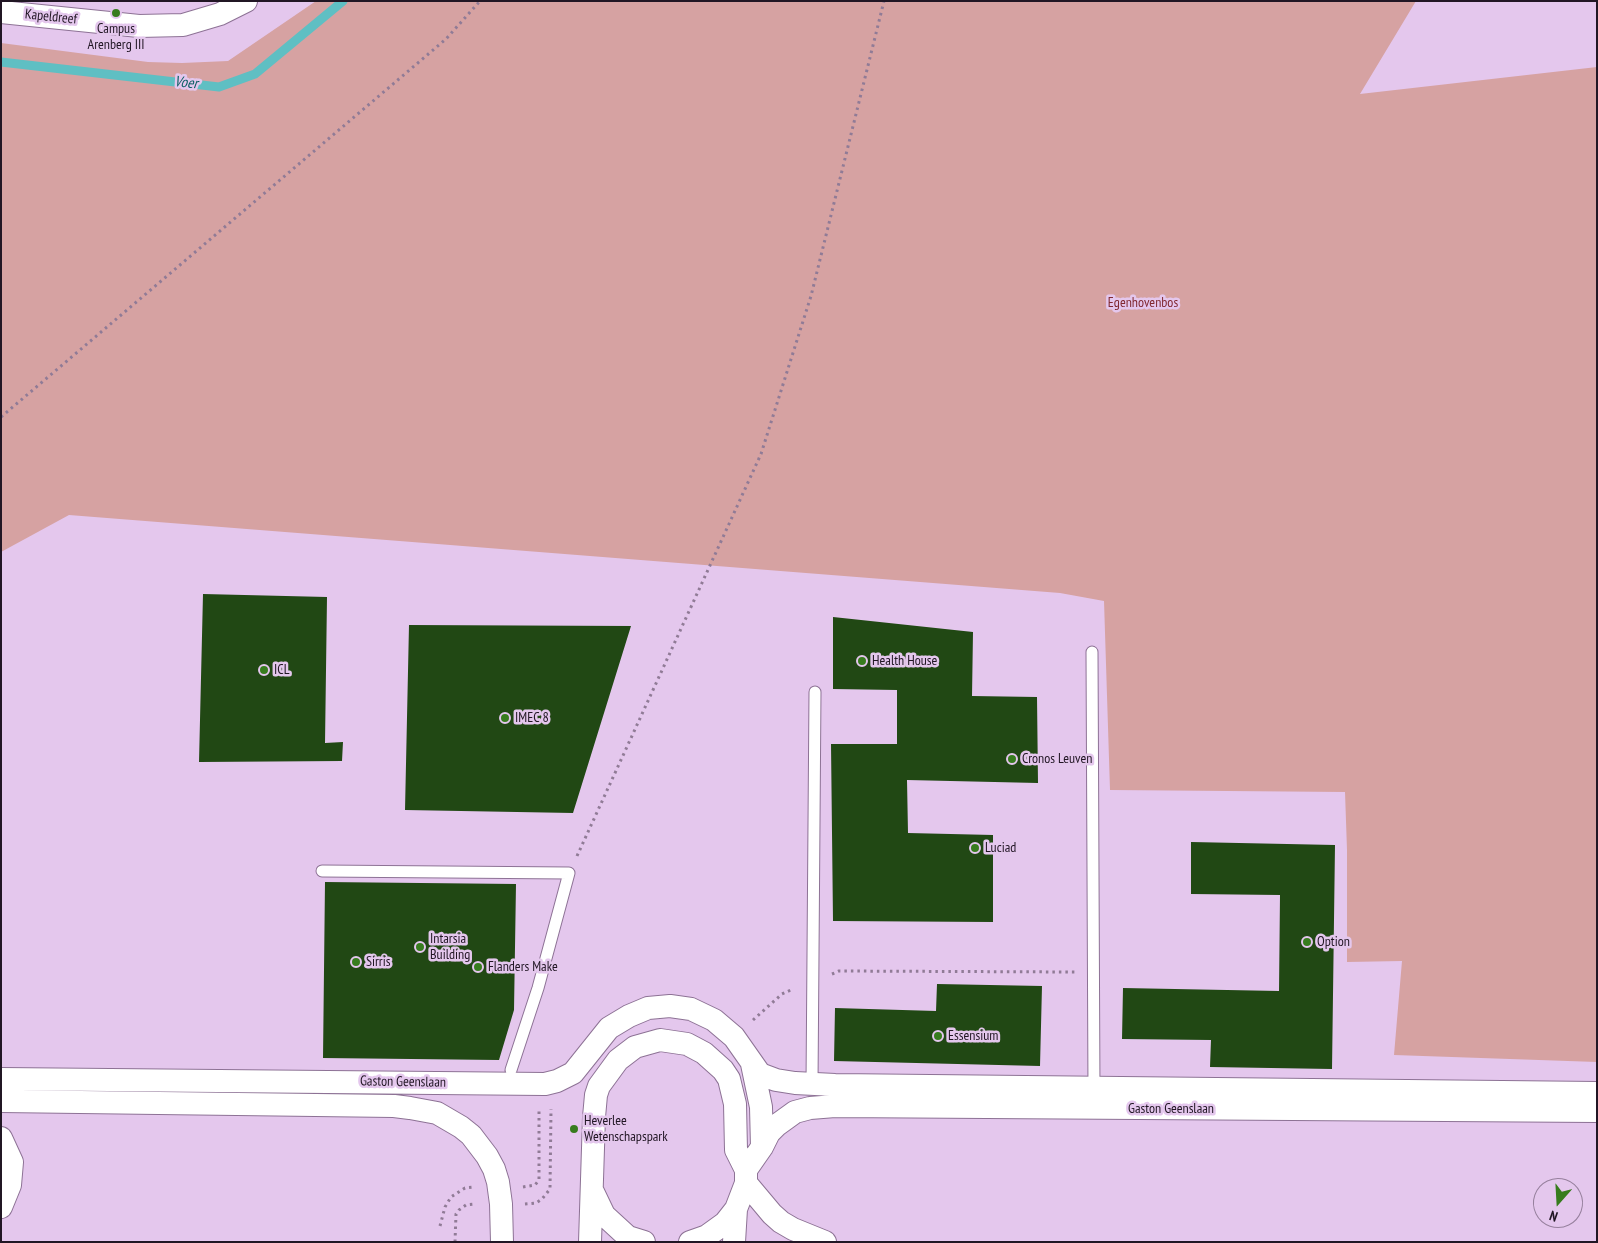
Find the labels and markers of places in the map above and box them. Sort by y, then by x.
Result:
marker: Campus Arenberg III [110,7,122,19]
place label: Campus Arenberg III [88,21,144,54]
place label: Health House [872,653,937,669]
marker: Health House [856,655,868,667]
place label: ICL [274,662,289,678]
marker: ICL [258,664,270,676]
place label: IMEC 8 [515,710,549,726]
marker: IMEC 8 [499,712,511,724]
place label: Cronos Leuven [1022,751,1092,767]
marker: Cronos Leuven [1006,753,1018,765]
place label: Luciad [985,840,1016,856]
marker: Luciad [969,842,981,854]
place label: Intarsia Building [430,931,470,964]
place label: Option [1317,934,1350,950]
marker: Option [1301,936,1313,948]
marker: Intarsia Building [414,941,426,953]
place label: Sirris [366,954,390,970]
marker: Sirris [350,956,362,968]
place label: Flanders Make [488,959,558,975]
marker: Flanders Make [472,961,484,973]
place label: Essensium [948,1028,998,1044]
marker: Essensium [932,1030,944,1042]
place label: Heverlee Wetenschapspark [584,1113,668,1146]
marker: Heverlee Wetenschapspark [568,1123,580,1135]

